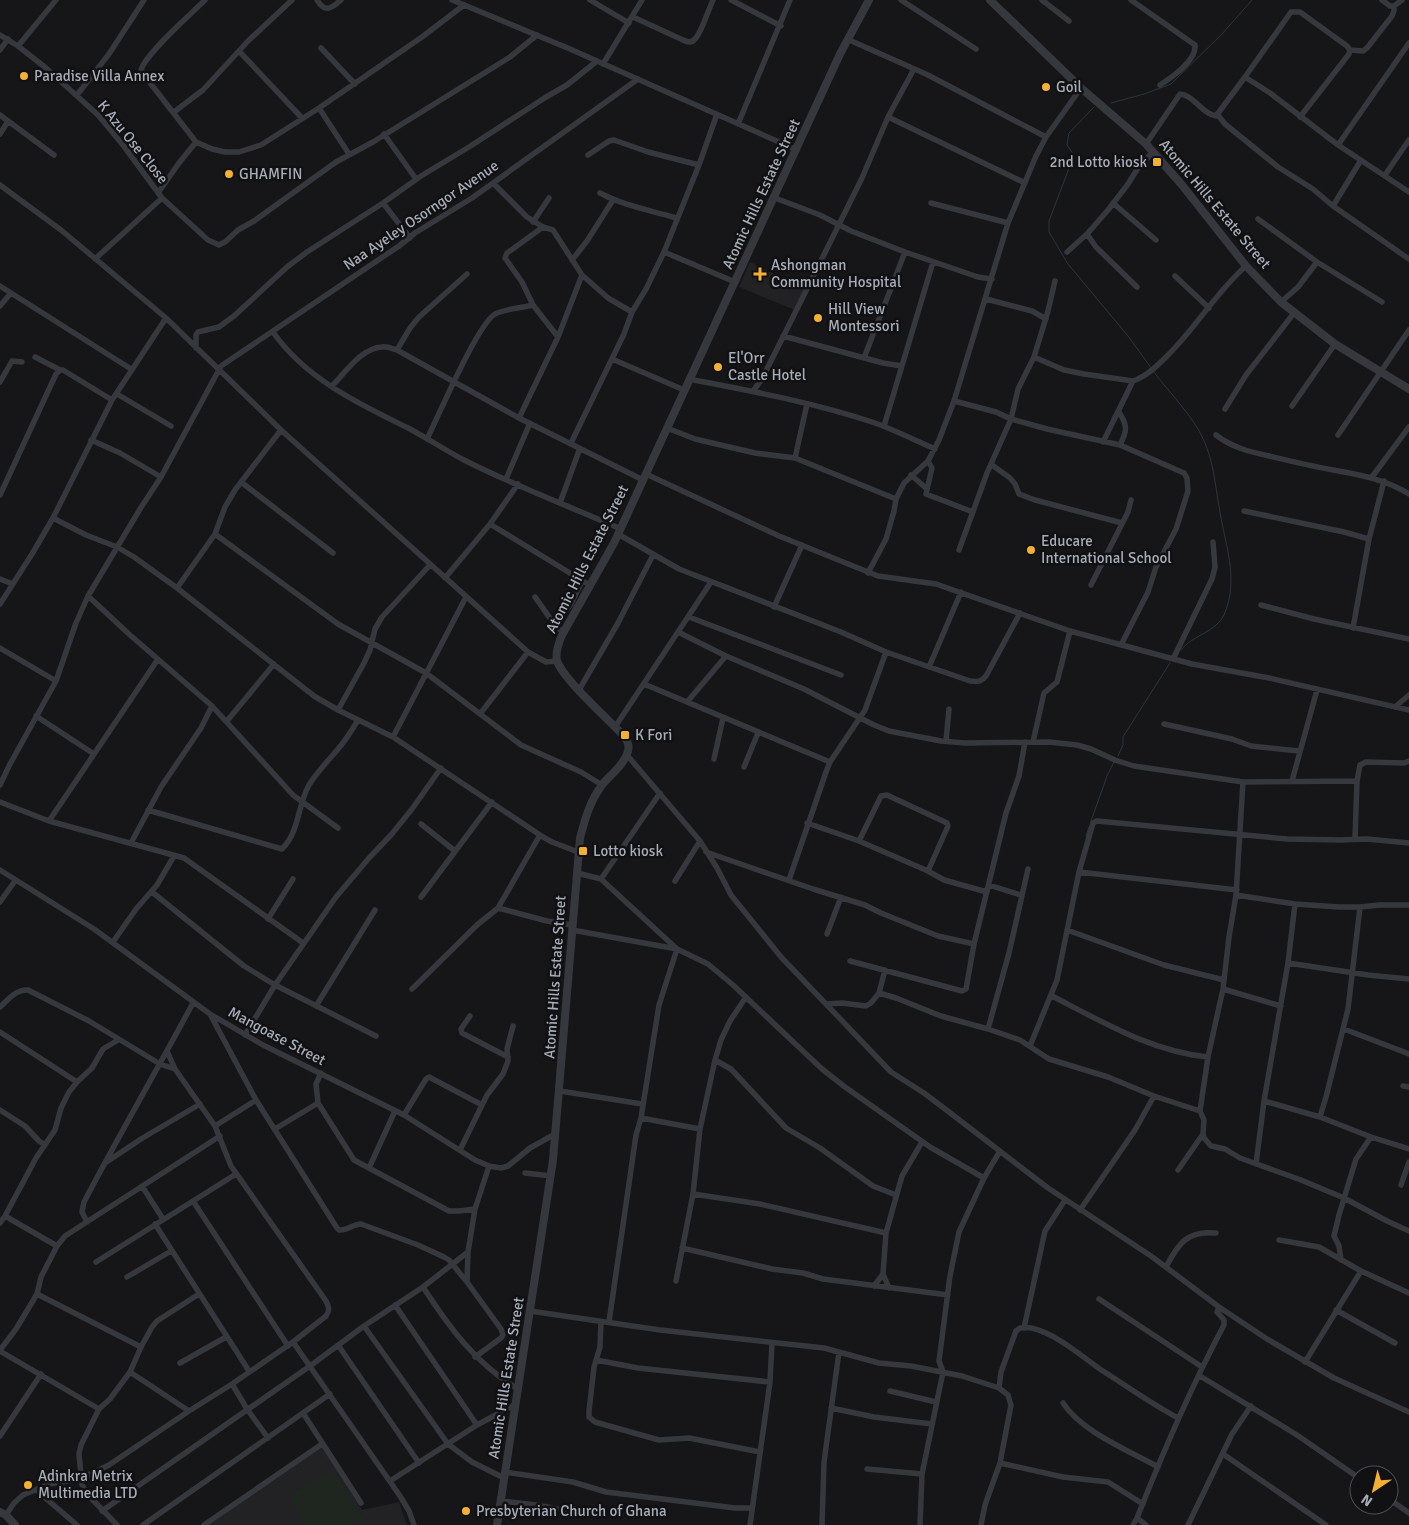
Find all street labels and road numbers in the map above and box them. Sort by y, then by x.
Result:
street label: K Azu Ose Close [94,97,172,187]
street label: Atomic Hills Estate Street [718,116,804,272]
street label: Atomic Hills Estate Street [1156,136,1274,272]
street label: Naa Ayeley Osorngor Avenue [340,156,502,274]
street label: Atomic Hills Estate Street [542,482,632,636]
street label: Atomic Hills Estate Street [540,895,570,1059]
street label: Mangoase Street [225,1003,329,1069]
street label: Atomic Hills Estate Street [484,1296,528,1460]

